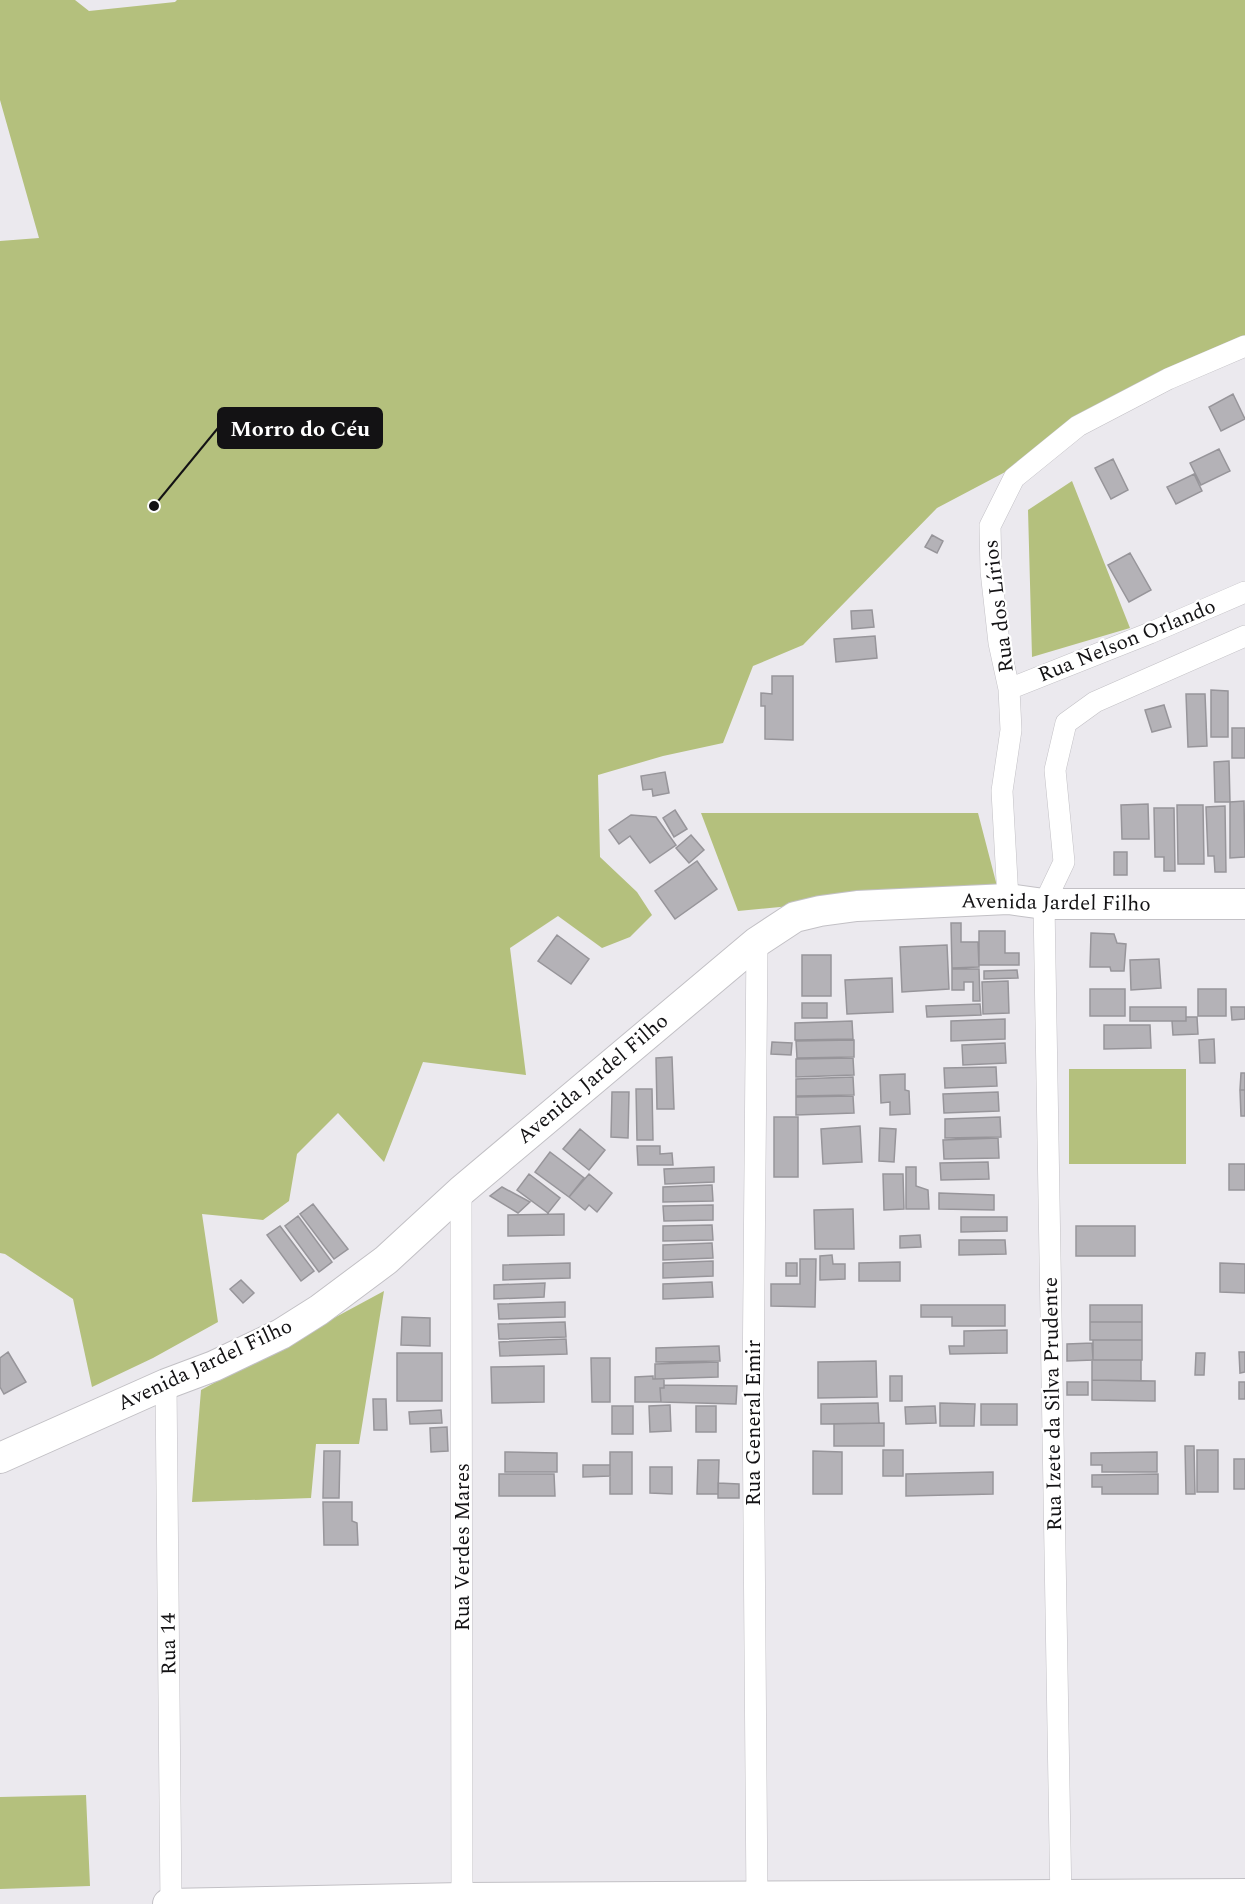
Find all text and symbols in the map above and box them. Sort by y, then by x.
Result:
callout: Morro do Céu [218,408,382,448]
text: Morro do Céu [230,413,370,446]
street label: Rua dos Lírios [975,538,1023,674]
street label: Rua Nelson Orlando [1033,591,1221,691]
street label: Avenida Jardel Filho [961,885,1151,921]
street label: Avenida Jardel Filho [510,1006,676,1152]
street label: Rua Izete da Silva Prudente [1035,1277,1071,1531]
street label: Avenida Jardel Filho [112,1310,298,1420]
street label: Rua General Emir [738,1340,770,1506]
street label: Rua Verdes Mares [447,1463,479,1631]
street label: Rua 14 [152,1612,186,1675]

